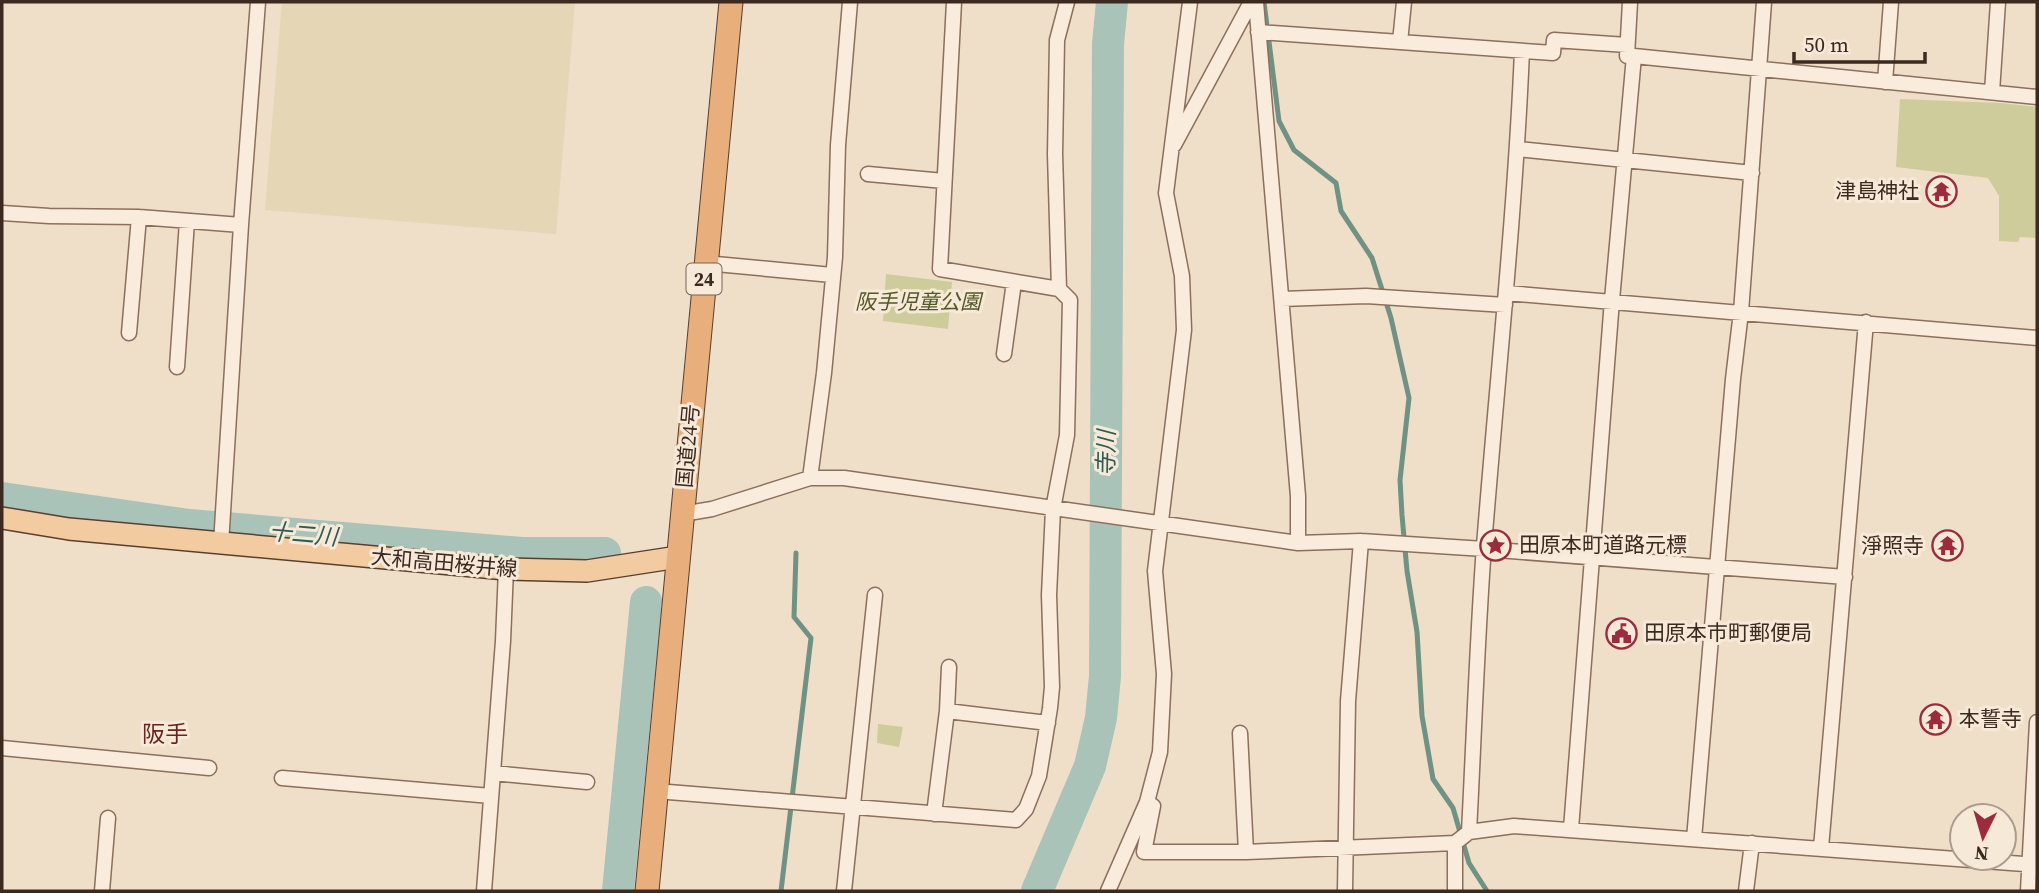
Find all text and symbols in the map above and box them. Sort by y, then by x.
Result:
scale bar [1794,21,1925,65]
text: 50 m [1804,30,1849,59]
temple icon: 津島神社 [1925,174,1959,208]
place label: 津島神社 [1835,176,1919,205]
road number: 24 [686,264,722,294]
park label: 阪手児童公園 [855,287,984,316]
street label: 国道24号 [669,403,706,489]
water label: 寺川 [1090,427,1122,476]
water label: 十二川 [267,515,342,553]
place icon: 田原本町道路元標 [1479,528,1513,562]
temple icon: 淨照寺 [1930,529,1964,563]
place label: 田原本町道路元標 [1519,530,1687,559]
place label: 淨照寺 [1861,531,1924,560]
street label: 大和高田桜井線 [370,542,519,583]
public building icon: 田原本市町郵便局 [1604,616,1638,650]
place label: 田原本市町郵便局 [1644,618,1812,647]
temple icon: 本誓寺 [1919,702,1953,736]
place label: 本誓寺 [1959,704,2022,733]
district label: 阪手 [142,718,188,750]
north arrow [1948,802,2018,872]
text: N [1973,840,1990,867]

